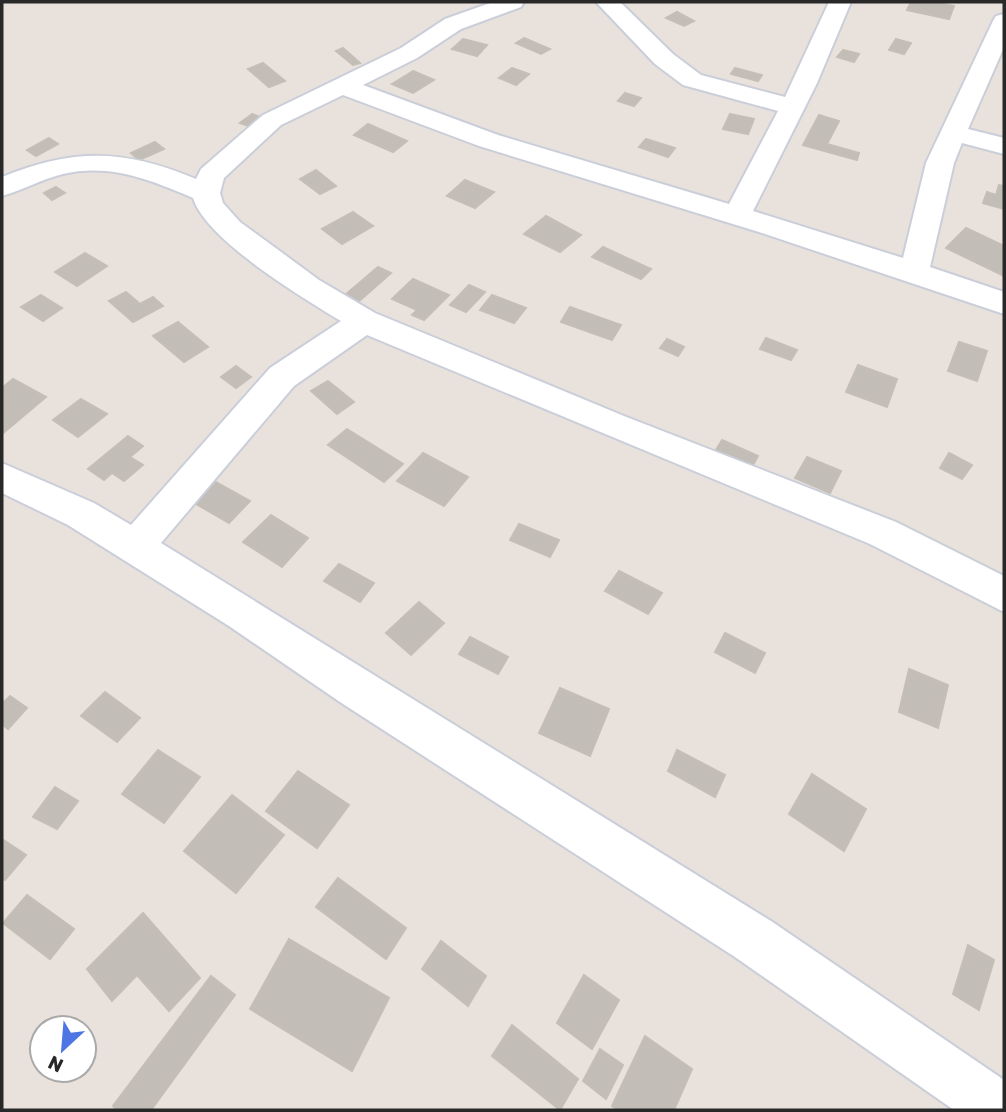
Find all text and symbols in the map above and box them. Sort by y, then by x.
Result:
north arrow [28,1014,98,1084]
text: N [45,1050,67,1077]

